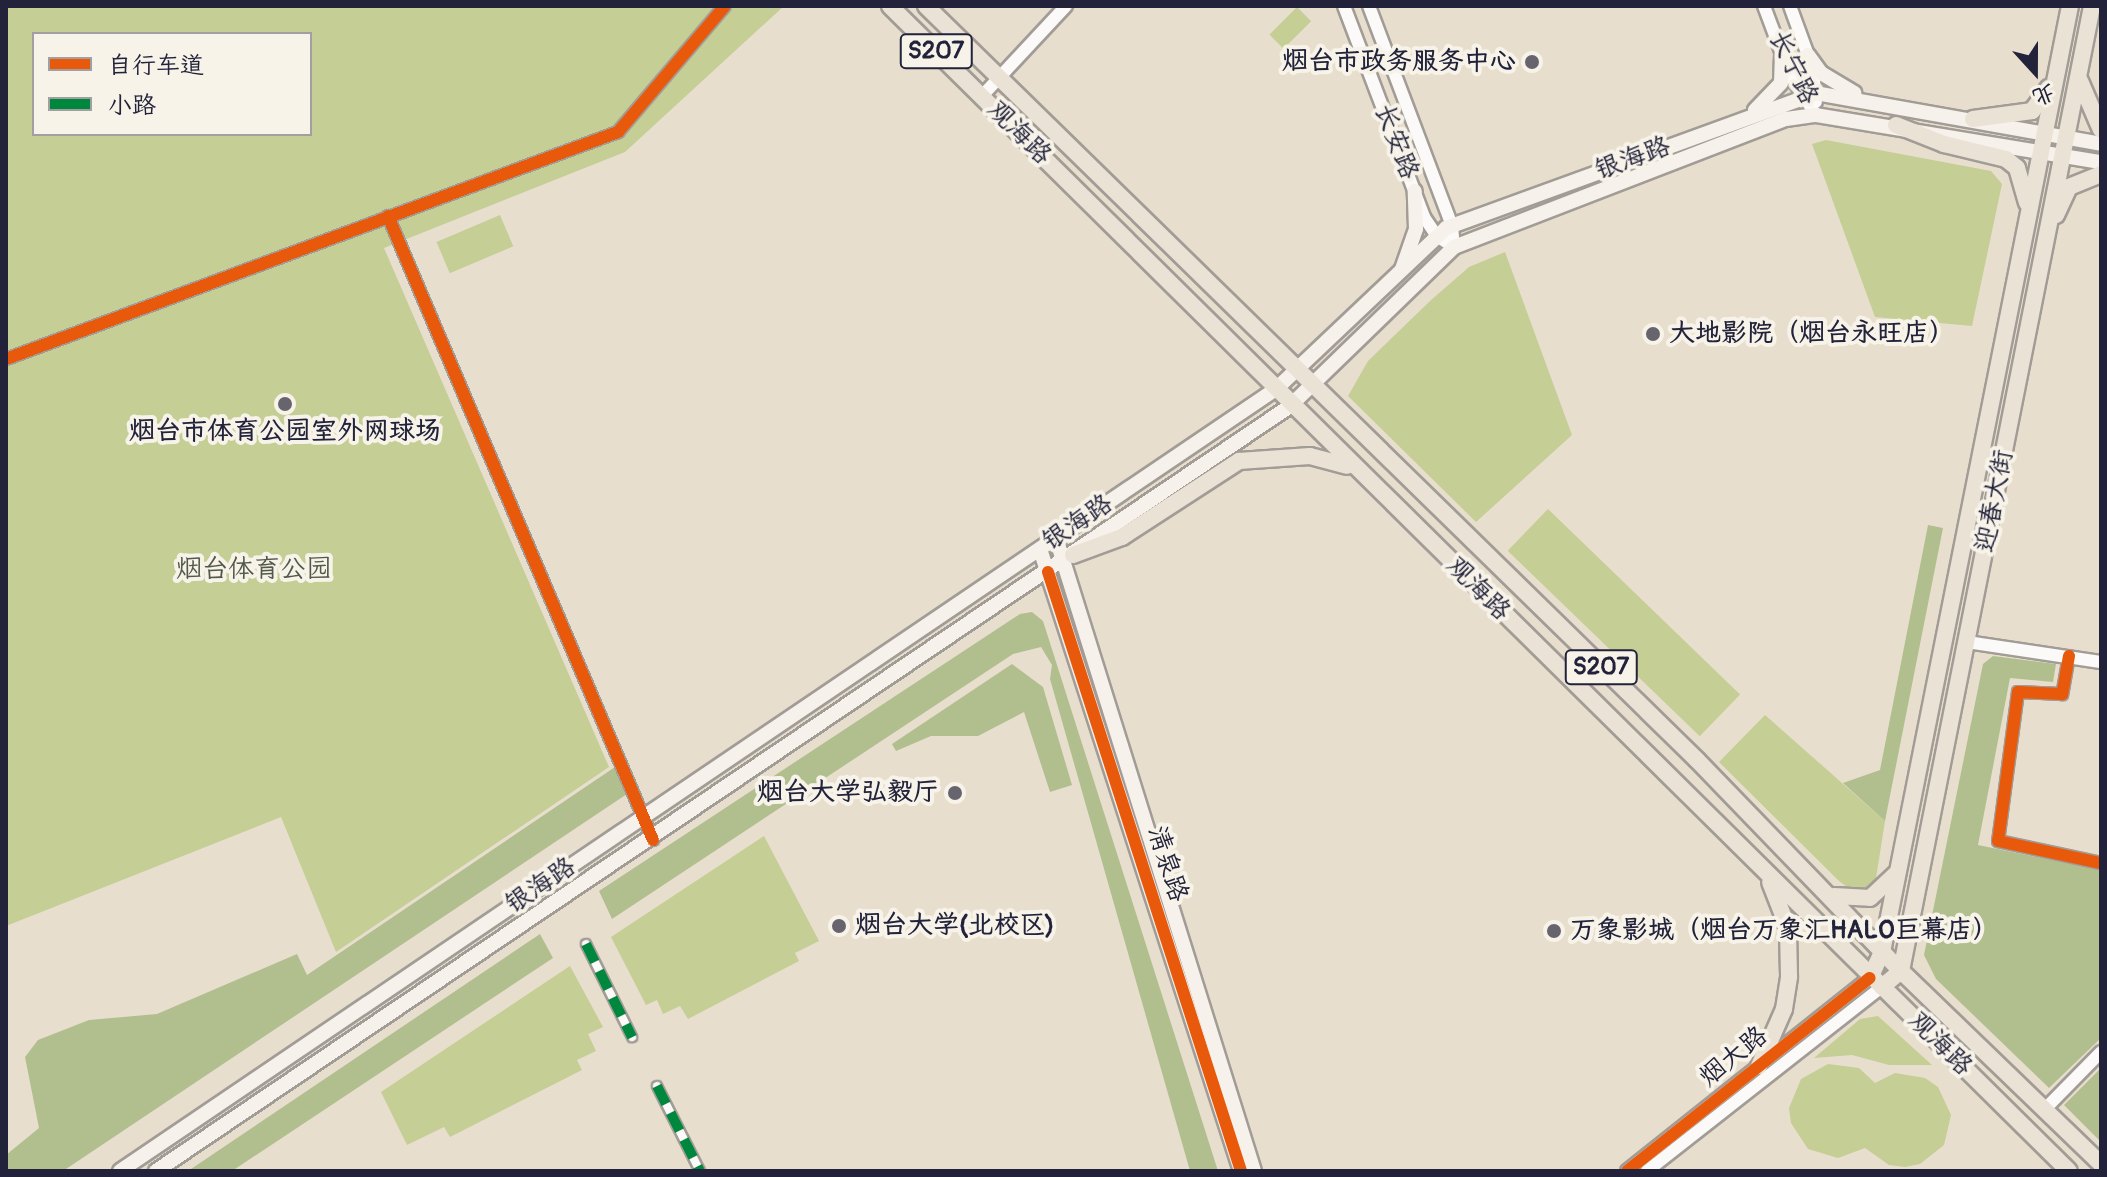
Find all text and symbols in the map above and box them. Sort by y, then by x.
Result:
street label: 长宁路 [1762,26,1824,110]
road number: S207 [898,31,974,71]
legend [32,32,312,136]
north arrow [1995,32,2075,112]
place label: 烟台市政务服务中心 [1282,46,1516,78]
text: 自行车道 [108,51,204,80]
marker: 烟台市政务服务中心 [1523,53,1541,71]
text: 北 [2028,77,2059,111]
text: 小路 [108,91,156,120]
street label: 观海路 [980,94,1058,172]
street label: 长安路 [1367,100,1425,184]
street label: 银海路 [1591,131,1675,187]
place label: 大地影院（烟台永旺店） [1669,318,1955,350]
marker: 大地影院（烟台永旺店） [1644,325,1662,343]
marker: 烟台市体育公园室外网球场 [276,395,294,413]
place label: 烟台市体育公园室外网球场 [129,416,441,448]
street label: 迎春大街 [1970,447,2020,555]
street label: 银海路 [1037,488,1119,558]
street label: 观海路 [1439,550,1517,628]
park label: 烟台体育公园 [176,554,332,586]
road number: S207 [1563,647,1639,687]
place label: 烟台大学弘毅厅 [757,777,939,809]
marker: 烟台大学弘毅厅 [946,784,964,802]
street label: 清泉路 [1140,822,1194,906]
street label: 银海路 [500,851,582,921]
place label: 烟台大学(北校区) [855,910,1054,942]
place label: 万象影城（烟台万象汇HALO巨幕店） [1570,915,1999,947]
marker: 烟台大学(北校区) [830,917,848,935]
marker: 万象影城（烟台万象汇HALO巨幕店） [1545,922,1563,940]
street label: 观海路 [1901,1005,1979,1083]
street label: 烟大路 [1694,1020,1774,1094]

